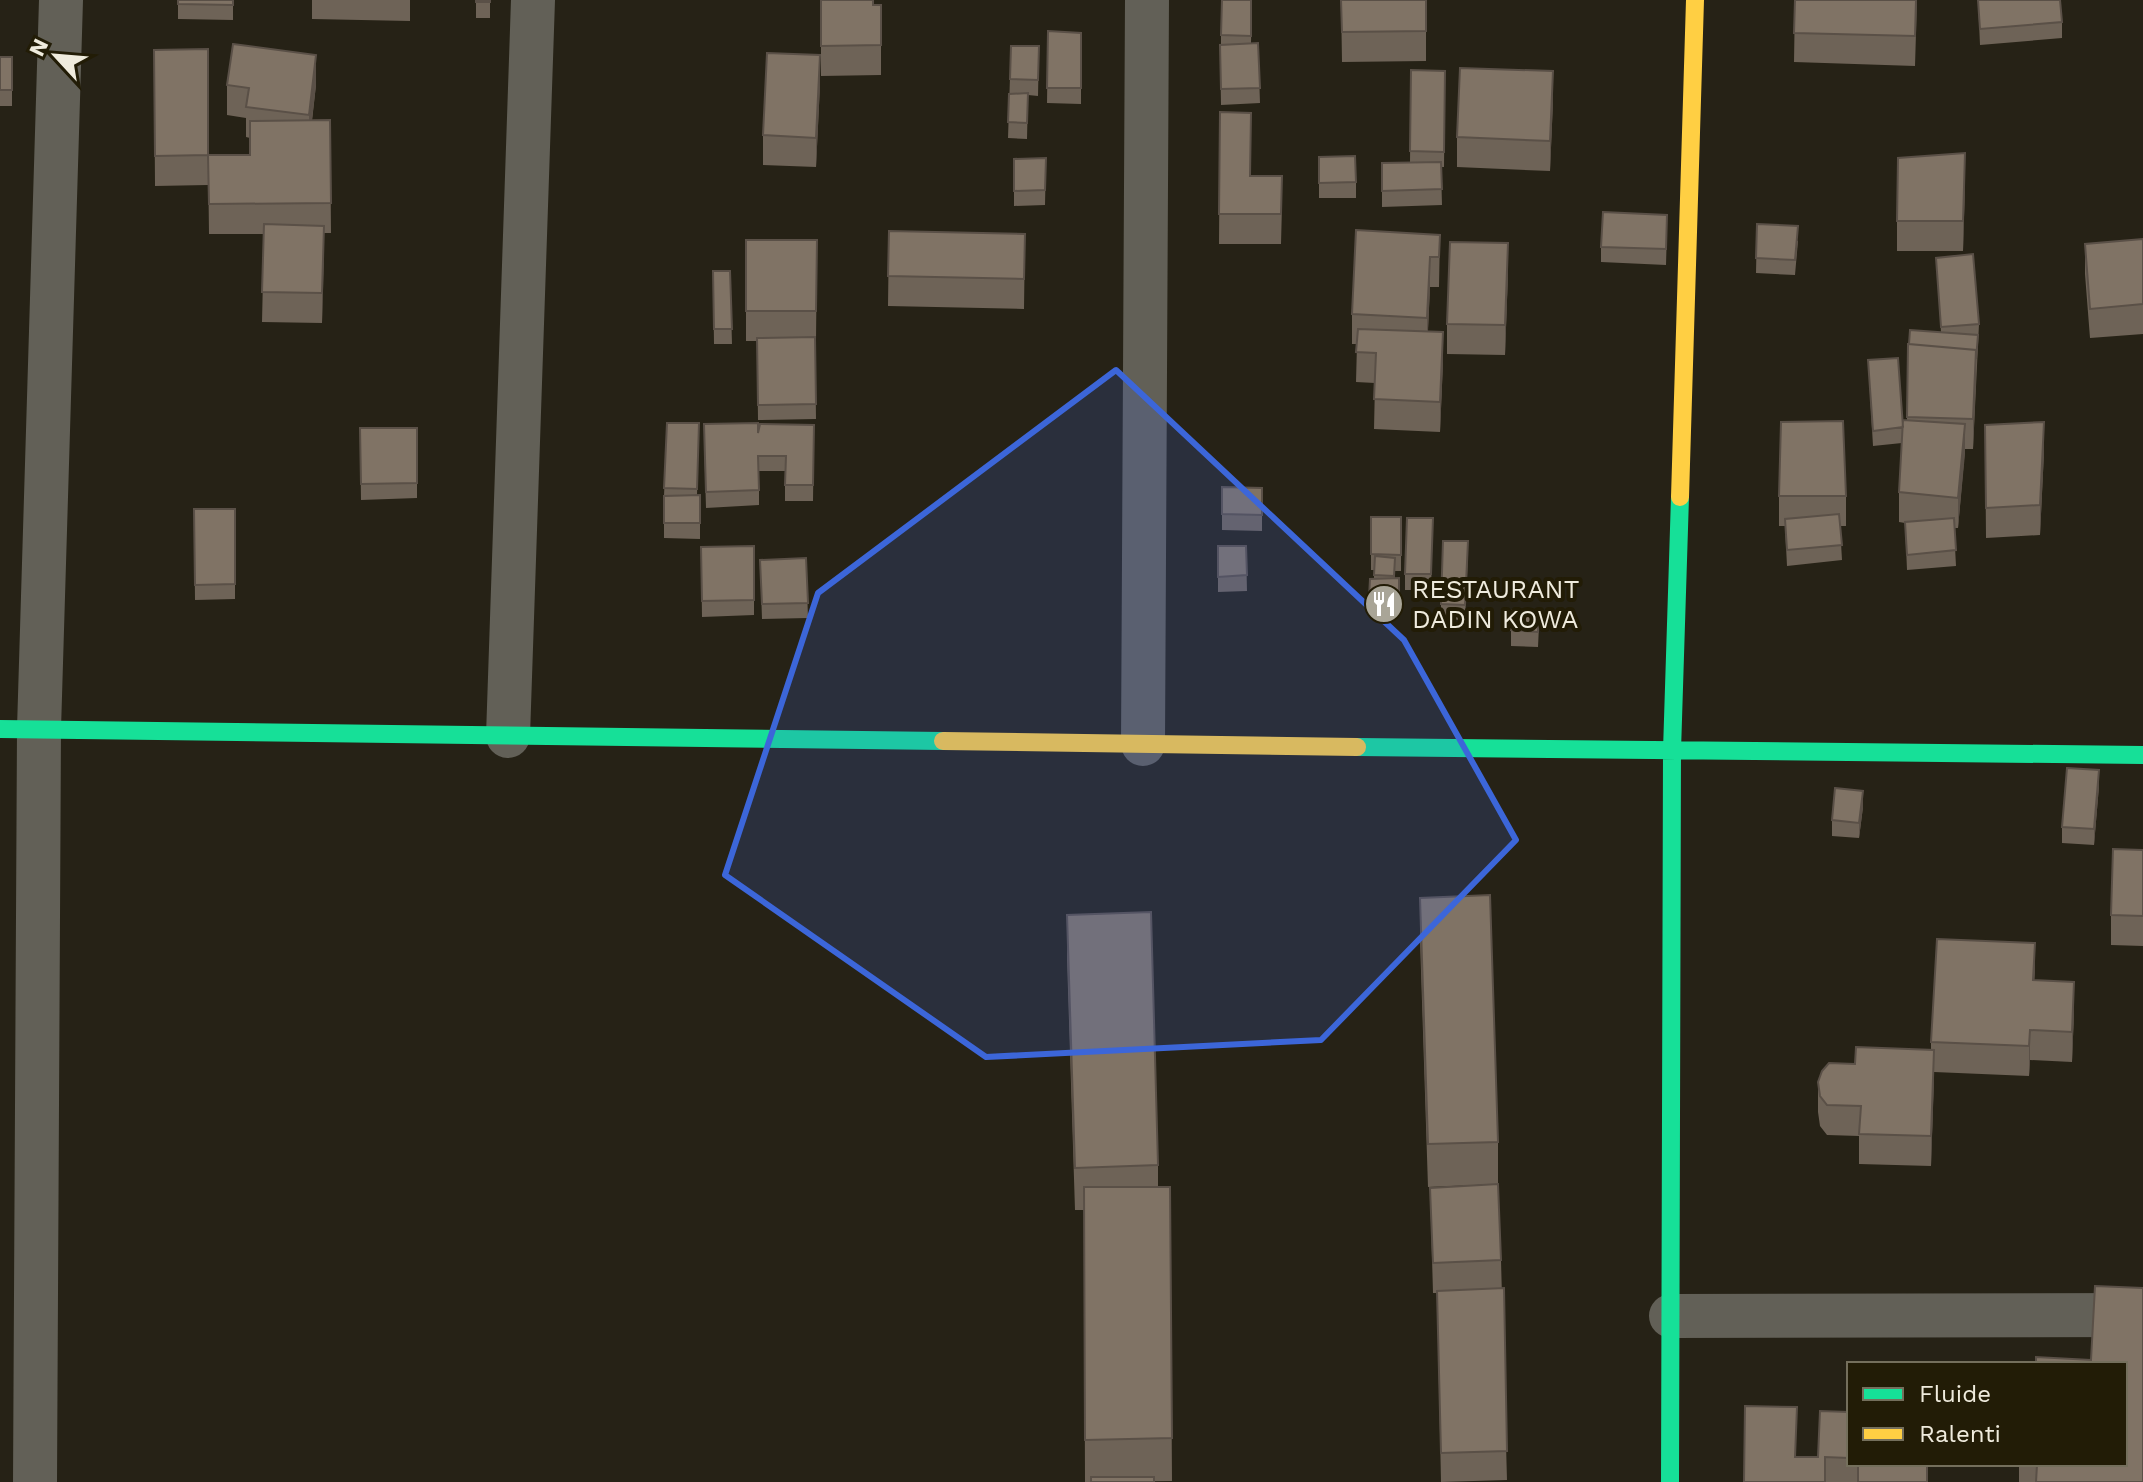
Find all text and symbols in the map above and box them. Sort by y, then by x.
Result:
north arrow [16,16,96,96]
text: N [24,35,53,60]
place label: RESTAURANT DADIN KOWA [1412,574,1579,634]
restaurant icon: RESTAURANT DADIN KOWA [1363,583,1405,625]
legend [1847,1362,2127,1466]
text: Fluide [1919,1380,1991,1408]
text: Ralenti [1919,1420,2001,1448]

